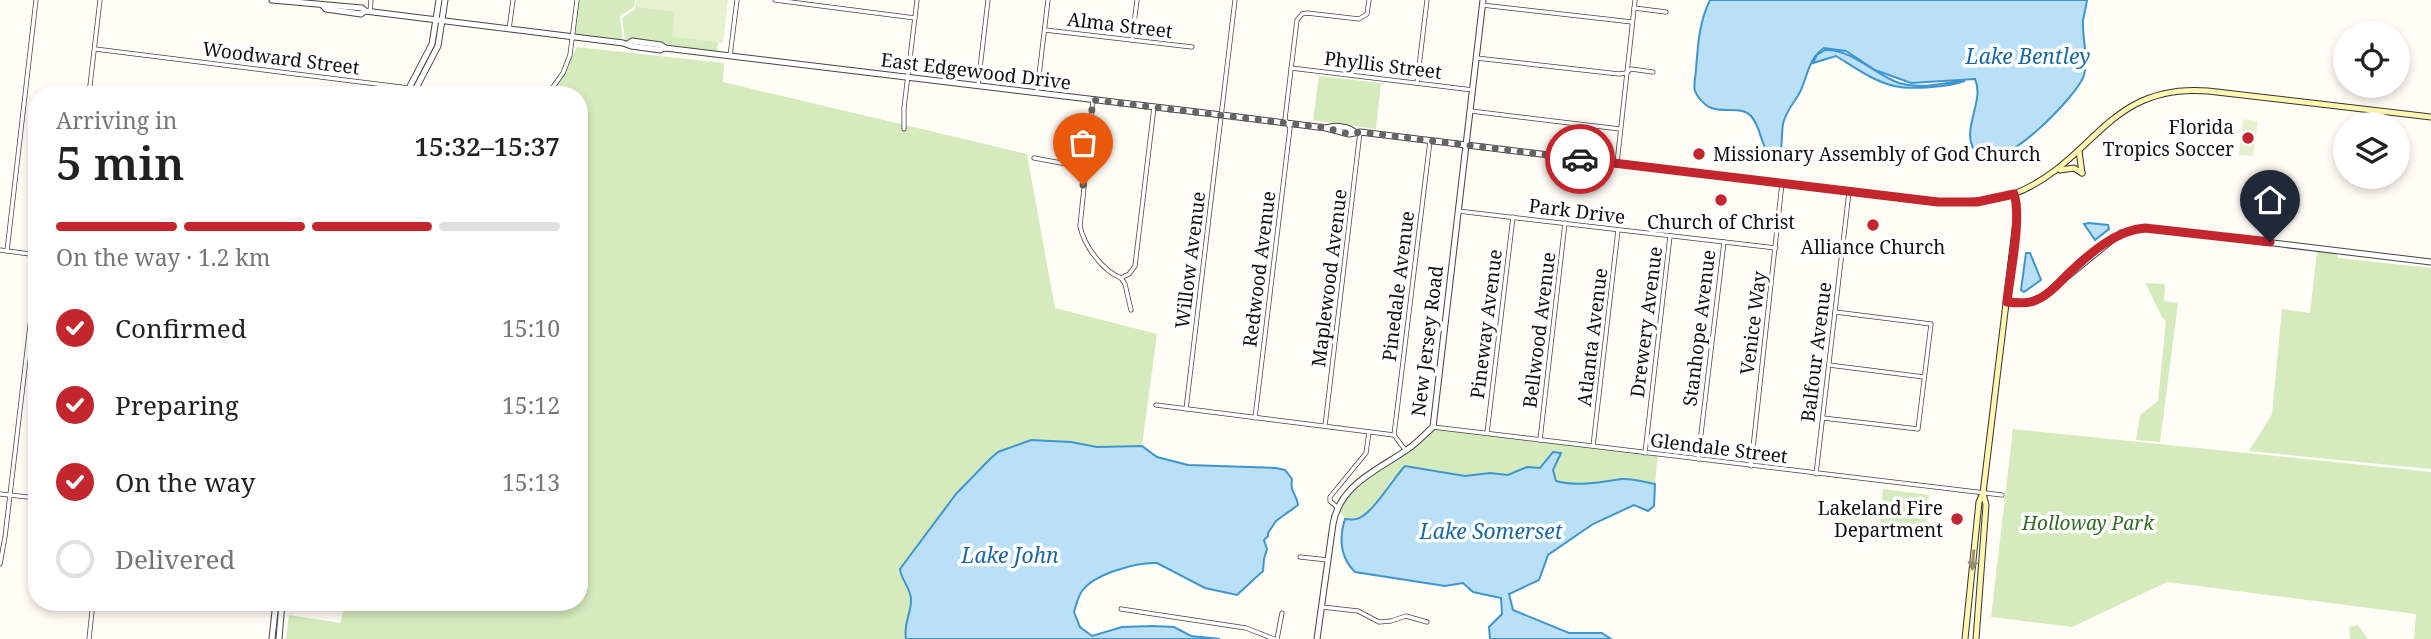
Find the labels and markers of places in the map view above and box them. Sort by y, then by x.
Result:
pin [1053,113,1113,185]
place label: Florida Tropics Soccer [2103,114,2234,162]
marker: Florida Tropics Soccer [2240,130,2256,146]
place label: Missionary Assembly of God Church [1713,141,2041,167]
marker: Missionary Assembly of God Church [1691,146,1707,162]
pin [2240,170,2300,242]
marker: Church of Christ [1713,192,1729,208]
place label: Church of Christ [1647,209,1795,235]
marker: Alliance Church [1865,217,1881,233]
place label: Alliance Church [1801,234,1945,260]
place label: Lakeland Fire Department [1818,495,1943,543]
marker: Lakeland Fire Department [1949,511,1965,527]

